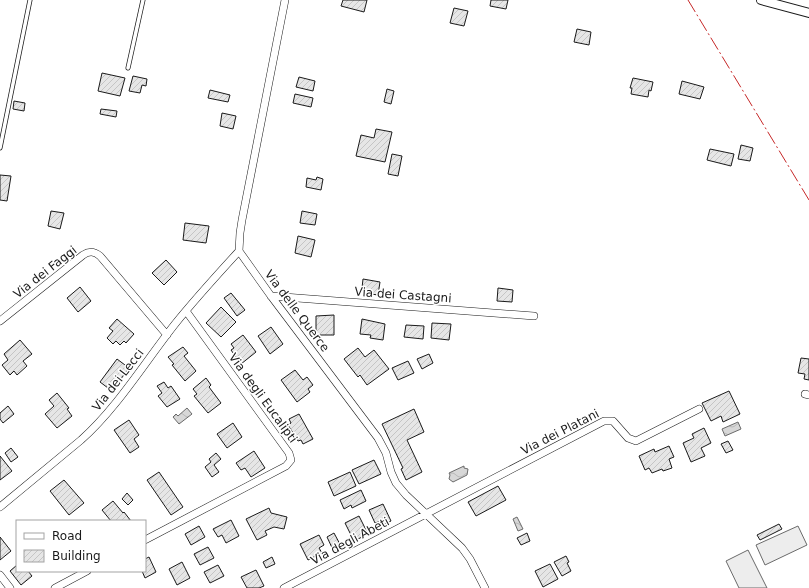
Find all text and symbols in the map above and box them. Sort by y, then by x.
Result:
street label: Via dei Faggi [11,243,79,301]
street label: Via delle Querce [262,267,332,355]
street label: Via dei Castagni [354,285,452,305]
street label: Via dei Lecci [89,346,147,414]
street label: Via degli Eucalipti [226,351,300,445]
street label: Via dei Platani [519,406,601,458]
street label: Via degli Abeti [308,514,392,568]
legend [16,520,146,572]
text: Road [52,529,82,543]
text: Building [52,549,101,563]

